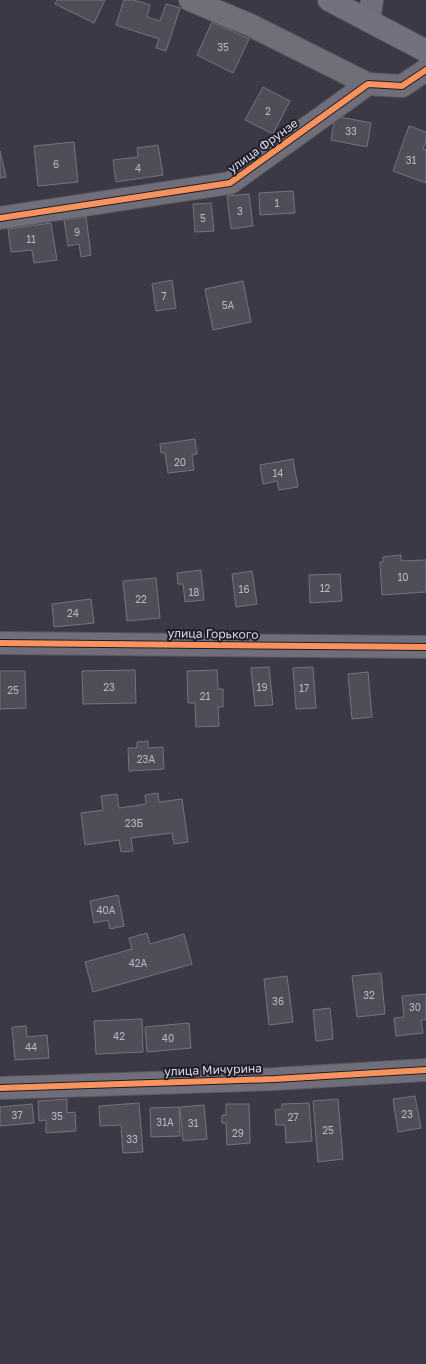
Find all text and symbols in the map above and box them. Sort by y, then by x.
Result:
house number: 35 [217,41,229,53]
house number: 2 [265,105,271,117]
street label: улица Фрунзе [225,115,301,176]
house number: 33 [345,125,357,137]
house number: 31 [406,154,416,166]
house number: 6 [53,158,59,170]
house number: 4 [135,162,141,174]
house number: 1 [275,197,280,209]
house number: 3 [237,205,243,217]
house number: 5 [200,212,206,224]
house number: 9 [74,226,80,238]
house number: 11 [26,233,36,245]
house number: 7 [161,290,167,302]
house number: 5А [222,299,235,311]
house number: 20 [174,456,186,468]
house number: 14 [273,467,283,479]
house number: 10 [397,571,409,583]
house number: 12 [320,582,331,594]
house number: 16 [239,583,249,595]
house number: 18 [189,586,199,598]
house number: 22 [135,593,147,605]
house number: 24 [67,607,79,619]
street label: улица Горького [167,625,259,642]
house number: 23 [103,681,115,693]
house number: 19 [257,681,267,693]
house number: 17 [299,682,309,694]
house number: 25 [7,684,19,696]
house number: 21 [200,690,210,702]
house number: 23А [137,753,155,765]
house number: 23Б [125,817,143,829]
house number: 40А [97,904,116,916]
house number: 42А [129,957,148,969]
house number: 32 [363,989,375,1001]
house number: 36 [272,995,284,1007]
house number: 30 [409,1001,421,1013]
house number: 42 [113,1030,125,1042]
house number: 40 [162,1032,174,1044]
house number: 44 [25,1041,37,1053]
street label: улица Мичурина [164,1060,262,1079]
house number: 23 [401,1108,413,1120]
house number: 37 [11,1109,23,1121]
house number: 35 [51,1110,63,1122]
house number: 27 [287,1111,299,1123]
house number: 31А [156,1116,174,1128]
house number: 31 [188,1117,198,1129]
house number: 25 [322,1124,334,1136]
house number: 29 [232,1127,244,1139]
house number: 33 [126,1133,138,1145]

